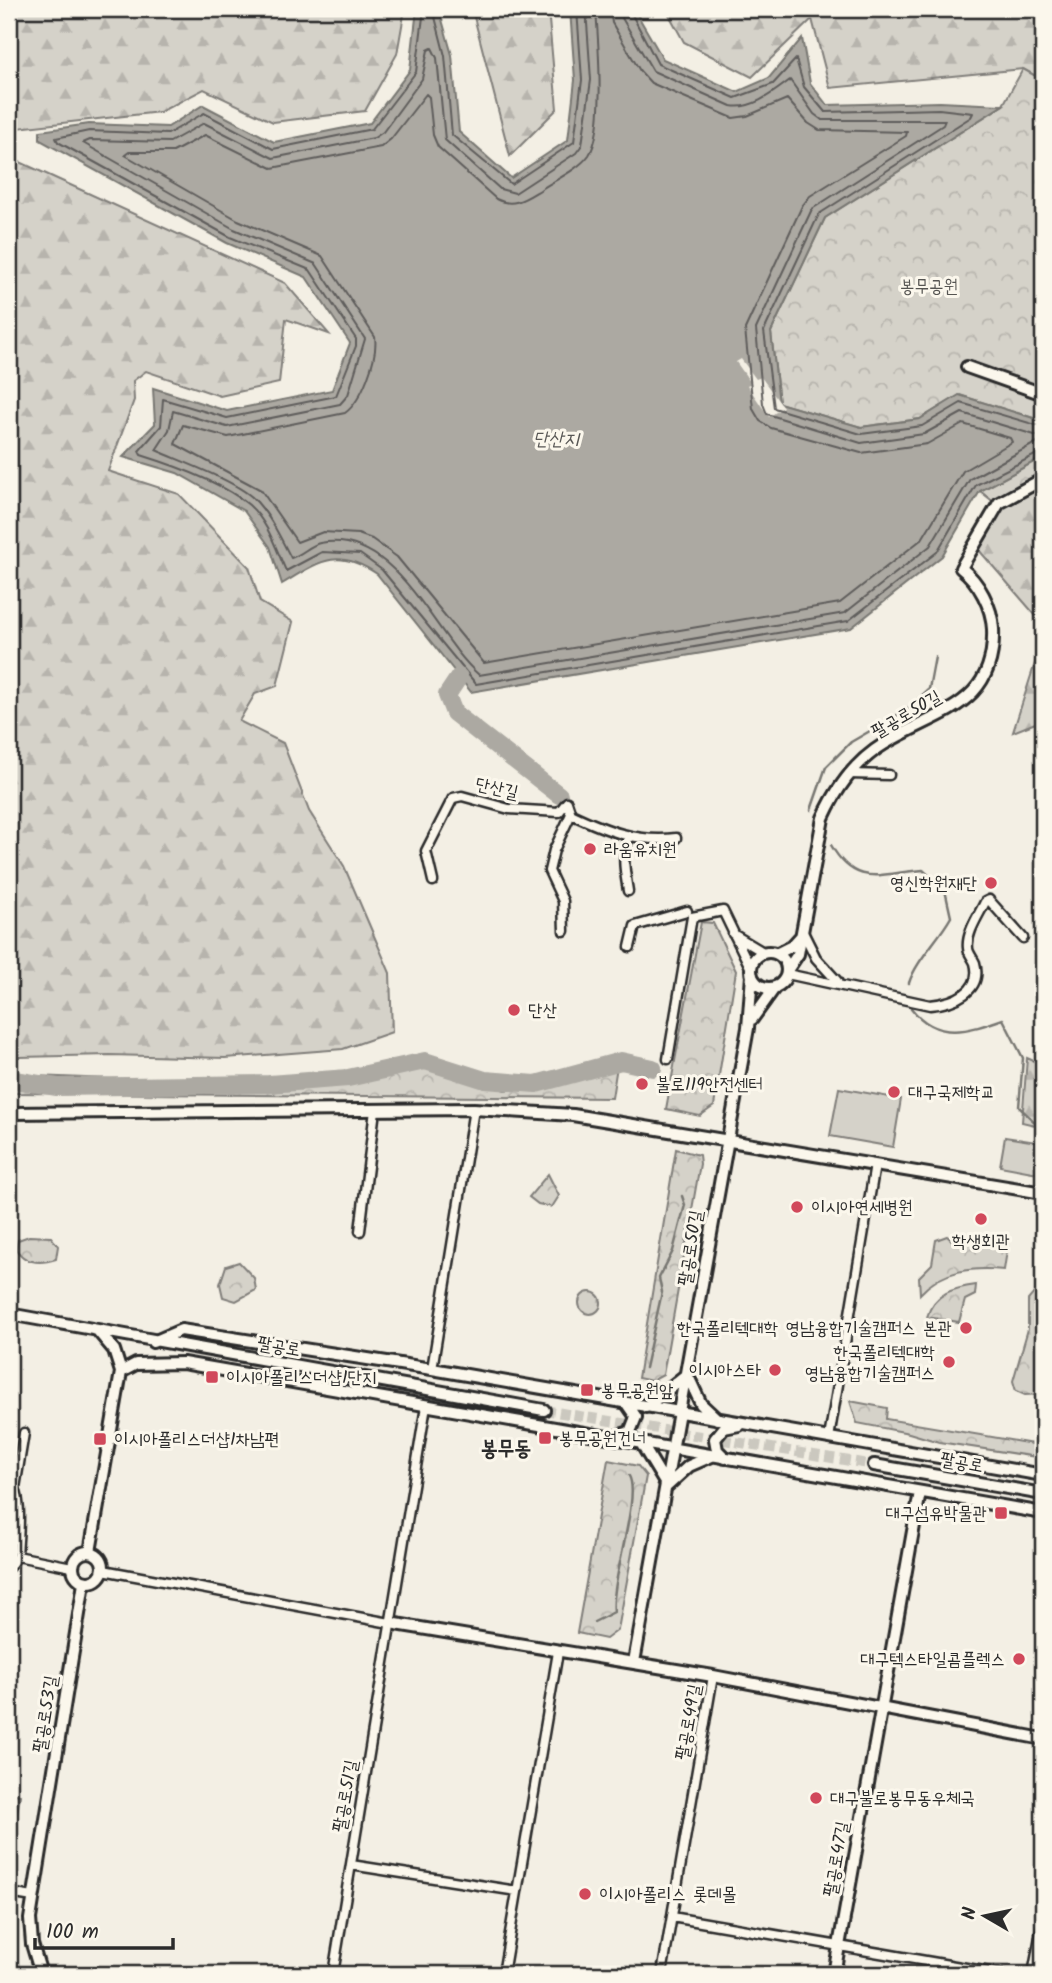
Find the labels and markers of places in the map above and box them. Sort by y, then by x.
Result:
place label: 라움유치원 [604,836,676,865]
marker: 라움유치원 [582,841,598,857]
place label: 영신학원재단 [890,870,978,899]
marker: 영신학원재단 [983,875,999,891]
place label: 단산 [528,997,557,1026]
marker: 단산 [506,1002,522,1018]
place label: 불로119안전센터 [656,1071,763,1100]
marker: 불로119안전센터 [634,1076,650,1092]
place label: 대구국제학교 [908,1079,995,1108]
marker: 대구국제학교 [886,1084,902,1100]
place label: 이시아연세병원 [811,1194,912,1223]
marker: 이시아연세병원 [789,1199,805,1215]
marker: 학생회관 [973,1211,989,1227]
place label: 학생회관 [952,1228,1010,1257]
place label: 한국폴리텍대학 영남융합기술캠퍼스 본관 [677,1315,952,1344]
marker: 한국폴리텍대학 영남융합기술캠퍼스 본관 [958,1320,974,1336]
place label: 한국폴리텍대학 영남융합기술캠퍼스 [805,1339,935,1389]
marker: 한국폴리텍대학 영남융합기술캠퍼스 [941,1354,957,1370]
place label: 이시아스타 [689,1357,762,1386]
marker: 이시아스타 [767,1362,783,1378]
place label: 이시아폴리스더샵1단지 [226,1364,377,1393]
marker: 이시아폴리스더샵1단지 [204,1369,220,1385]
place label: 봉무공원앞 [601,1377,674,1406]
marker: 봉무공원앞 [579,1382,595,1398]
place label: 봉무공원건너 [559,1425,646,1454]
place label: 이시아폴리스더샵1차남편 [114,1426,279,1455]
marker: 봉무공원건너 [537,1430,553,1446]
marker: 이시아폴리스더샵1차남편 [92,1431,108,1447]
place label: 대구섬유박물관 [886,1500,987,1529]
marker: 대구섬유박물관 [993,1505,1009,1521]
place label: 대구텍스타일콤플렉스 [860,1646,1005,1675]
marker: 대구텍스타일콤플렉스 [1011,1651,1027,1667]
place label: 대구불로봉무동우체국 [830,1785,975,1814]
marker: 대구불로봉무동우체국 [808,1790,824,1806]
place label: 이시아폴리스 롯데몰 [599,1881,737,1910]
marker: 이시아폴리스 롯데몰 [577,1886,593,1902]

